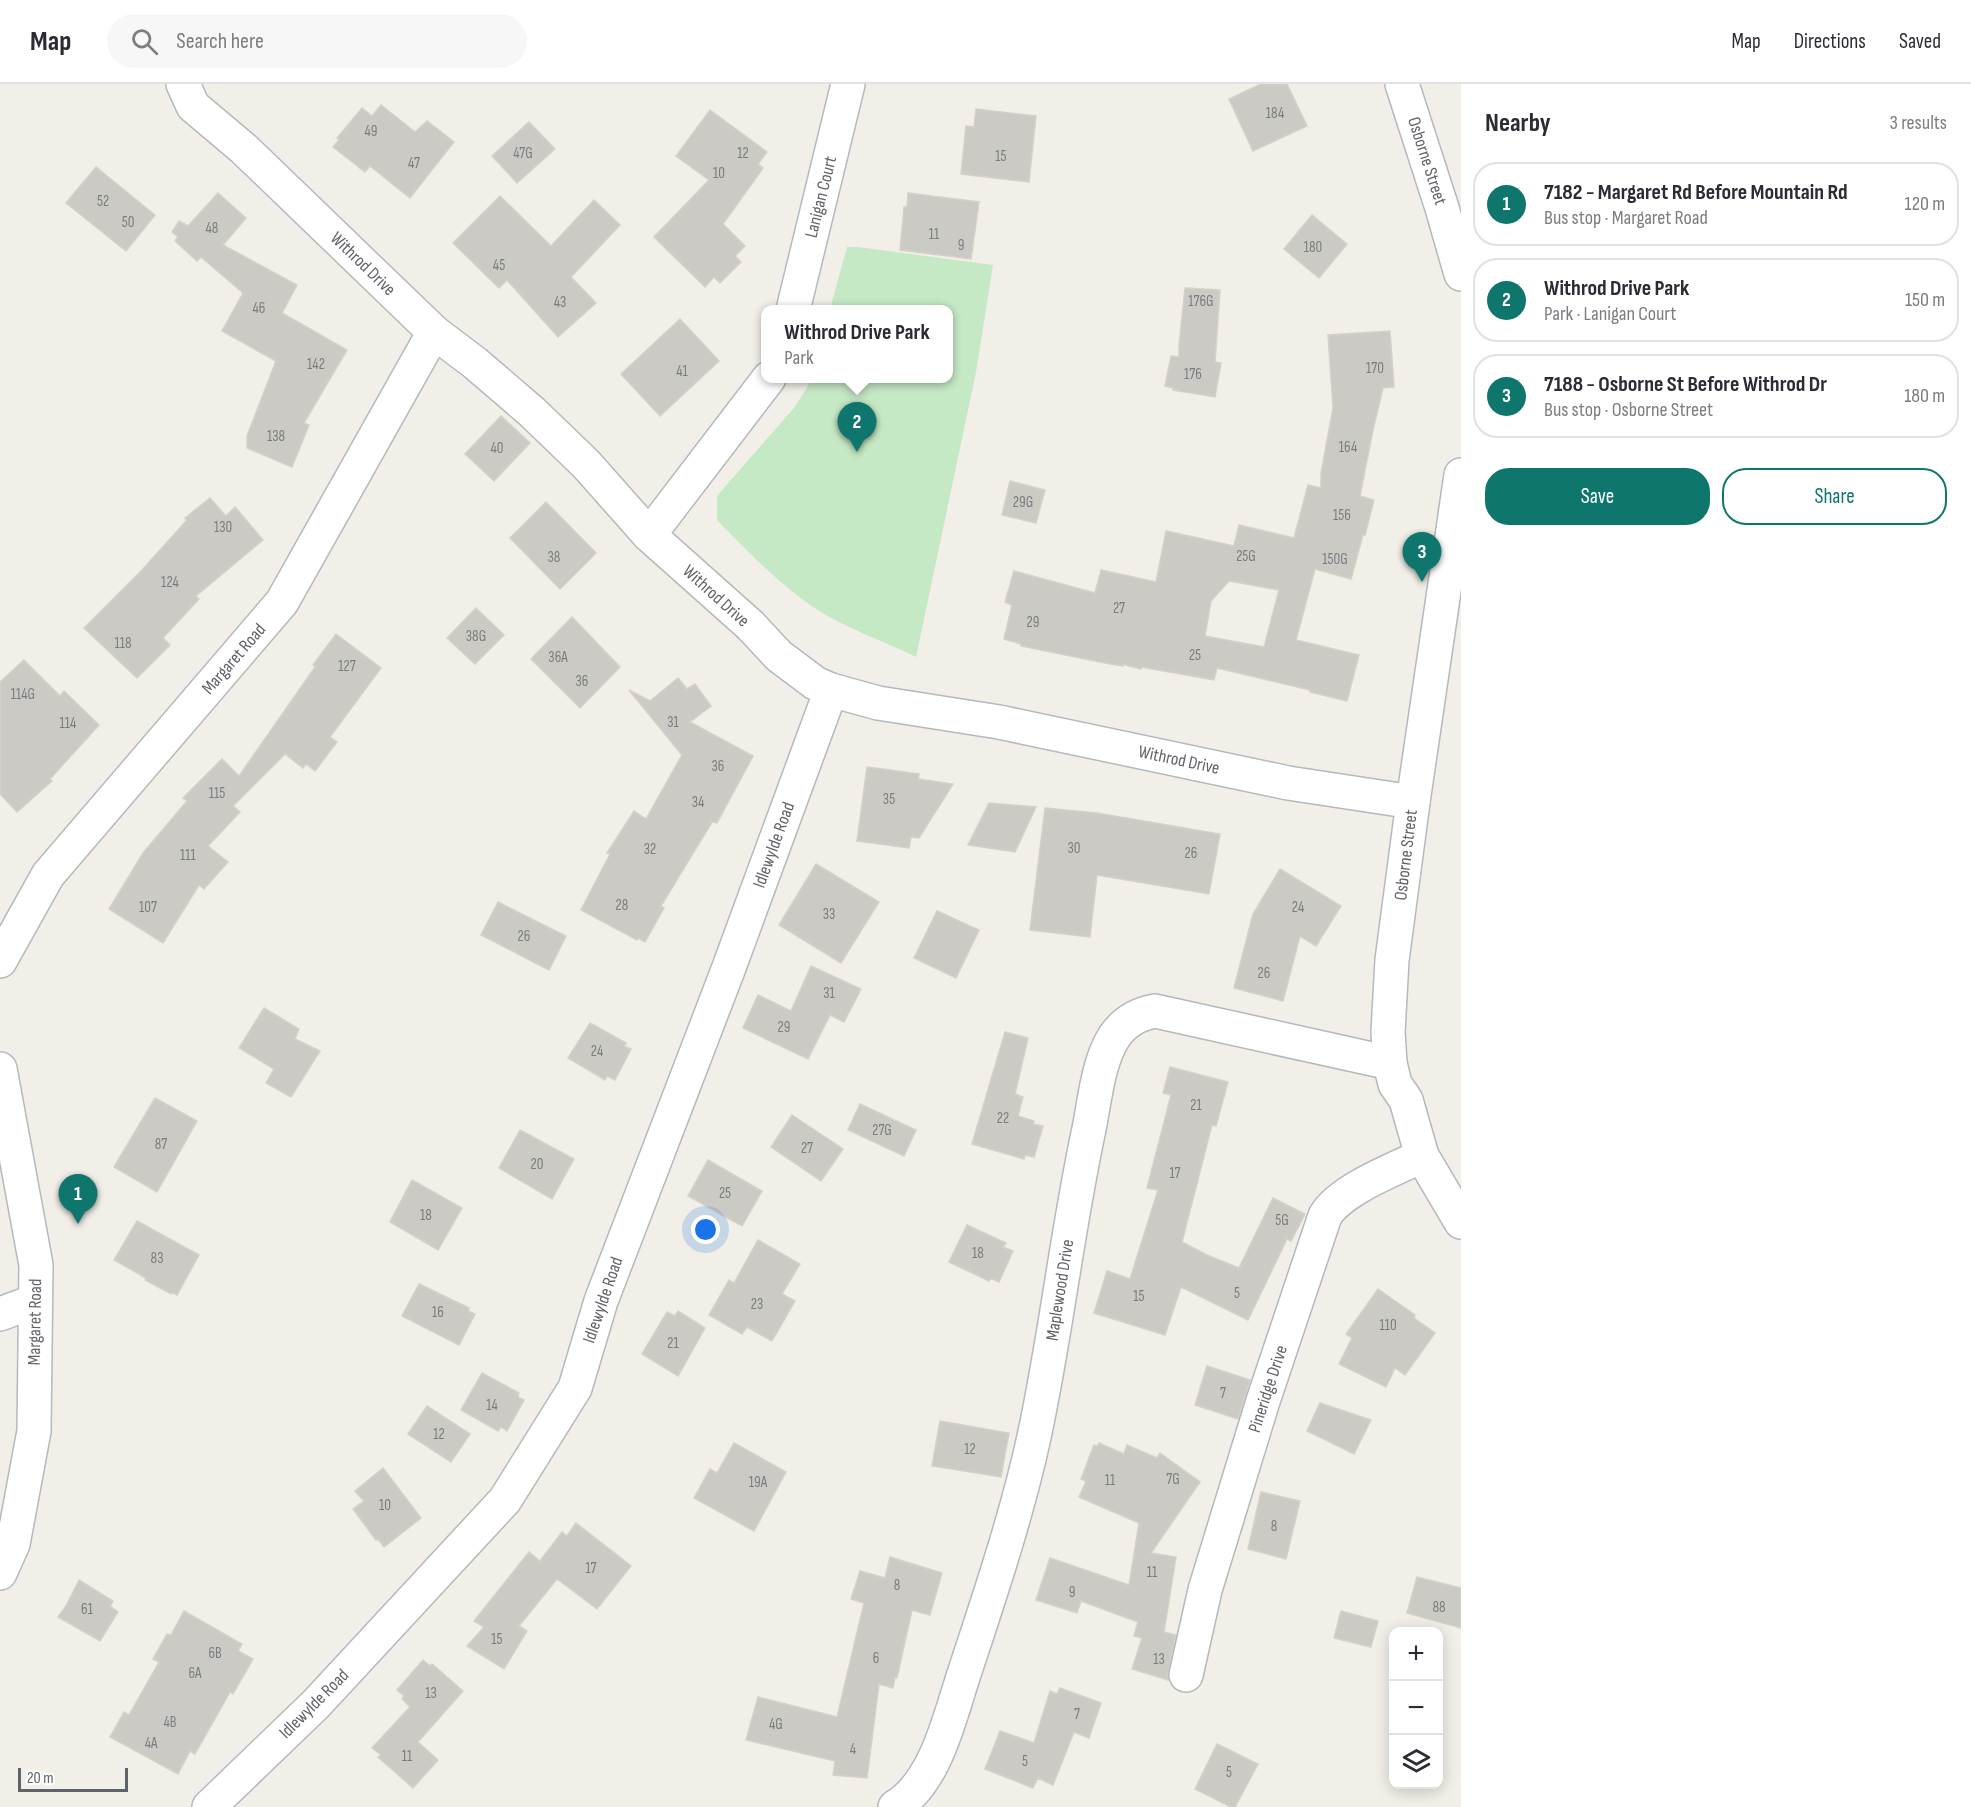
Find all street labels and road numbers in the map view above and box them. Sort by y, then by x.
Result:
street label: Osborne Street [1403,114,1451,208]
street label: Lanigan Court [801,153,841,240]
street label: Withrod Drive [326,228,400,300]
street label: Withrod Drive [678,561,754,631]
street label: Margaret Road [198,619,270,699]
street label: Withrod Drive [1137,741,1221,779]
street label: Idlewylde Road [749,799,799,891]
street label: Osborne Street [1390,808,1422,902]
street label: Maplewood Drive [1042,1238,1078,1342]
street label: Idlewylde Road [578,1254,628,1346]
street label: Margaret Road [24,1279,46,1365]
street label: Pineridge Drive [1244,1343,1292,1435]
street label: Idlewylde Road [275,1665,353,1743]

